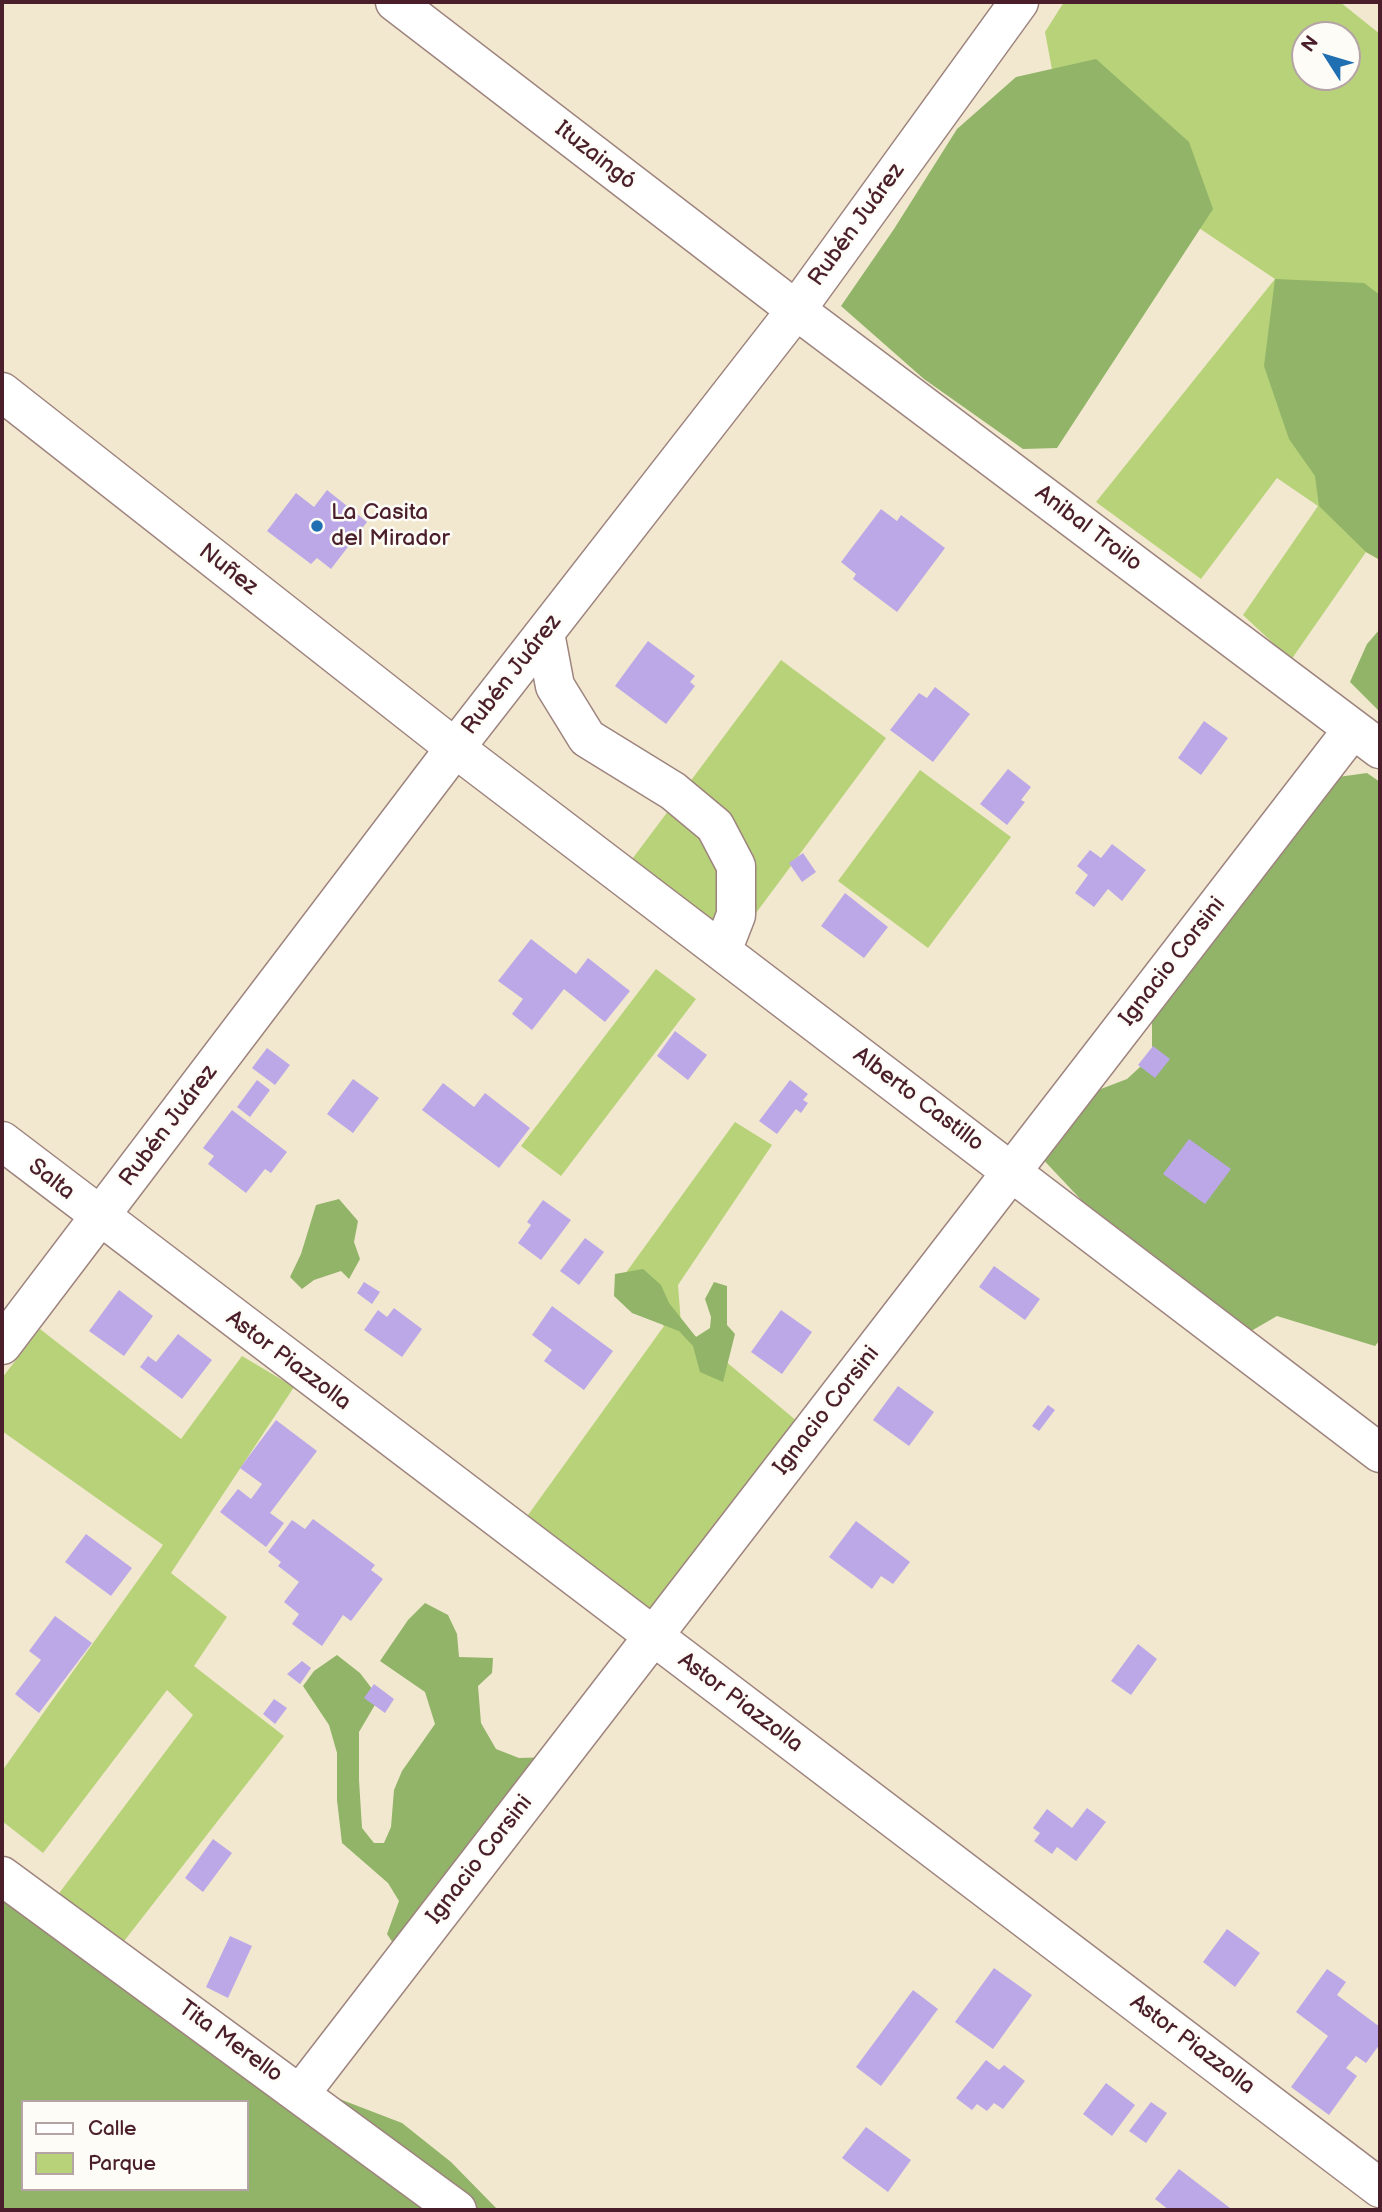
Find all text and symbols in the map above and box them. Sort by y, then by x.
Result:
north arrow [1291,21,1361,91]
text: N [1297,32,1324,57]
street label: Ituzaingó [549,116,641,196]
street label: Rubén Juárez [803,158,911,292]
street label: Anibal Troilo [1029,480,1147,578]
place label: La Casita del Mirador [331,499,450,553]
marker: La Casita del Mirador [309,518,325,534]
street label: Nuñez [193,538,263,602]
street label: Rubén Juárez [456,609,568,741]
street label: Ignacio Corsini [1114,892,1232,1032]
street label: Alberto Castillo [847,1042,989,1158]
street label: Rubén Juárez [114,1060,224,1192]
street label: Salta [22,1153,80,1207]
street label: Astor Piazzolla [220,1305,356,1417]
street label: Ignacio Corsini [768,1341,886,1481]
street label: Astor Piazzolla [672,1647,808,1759]
street label: Ignacio Corsini [421,1790,539,1930]
street label: Astor Piazzolla [1124,1989,1260,2101]
street label: Tita Merello [173,1995,287,2089]
legend [21,2100,248,2191]
text: Calle [88,2116,137,2141]
text: Parque [88,2151,156,2176]

